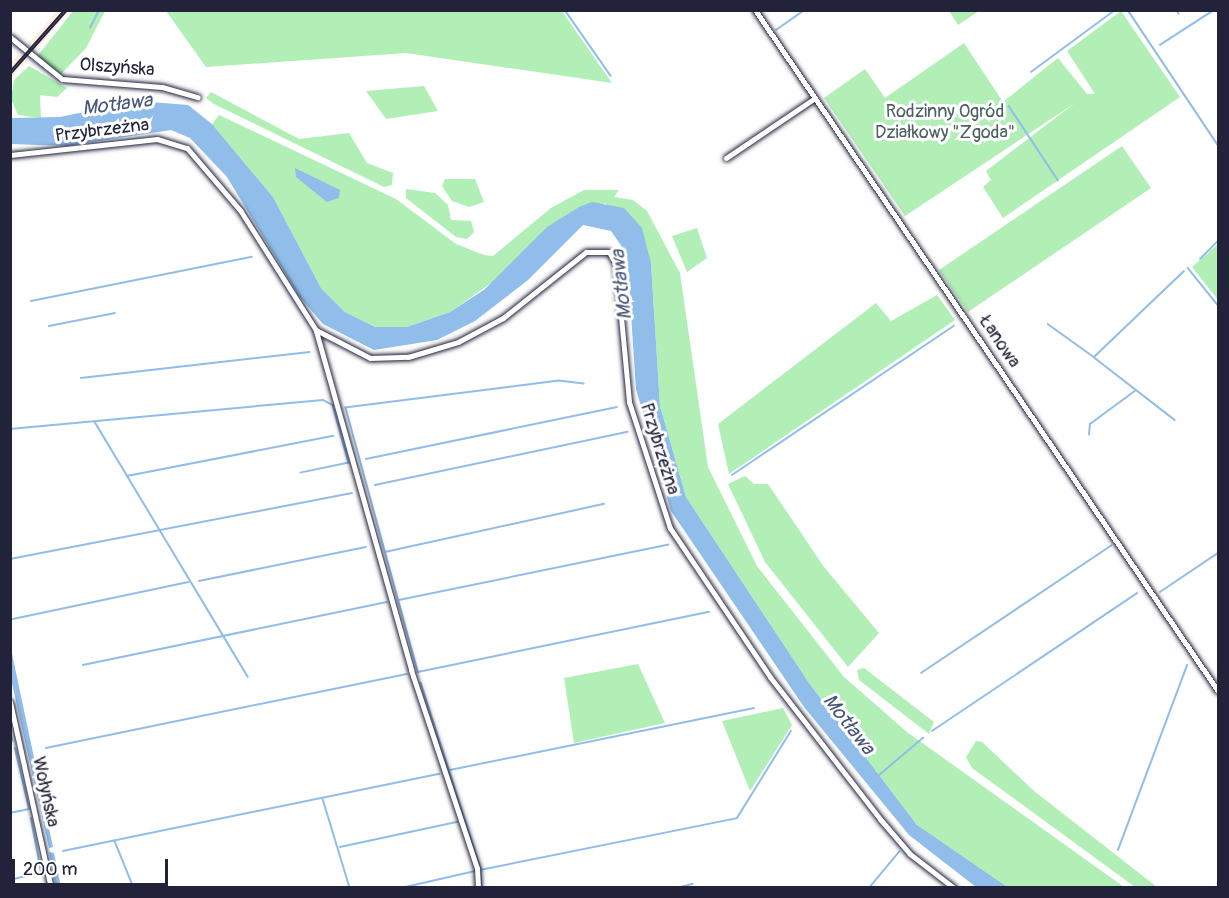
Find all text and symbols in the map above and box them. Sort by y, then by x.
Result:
street label: Olszyńska [79,55,155,81]
water label: Motława [81,88,153,120]
park label: Rodzinny Ogród Działkowy "Zgoda" [875,102,1015,144]
street label: Przybrzeżna [54,115,150,147]
water label: Motława [605,249,637,321]
street label: Łanowa [974,312,1024,372]
street label: Przybrzeżna [635,401,683,497]
water label: Motława [818,689,880,759]
street label: Wołyńska [27,755,63,829]
scale bar [15,847,171,885]
text: 200 m [23,858,78,881]

